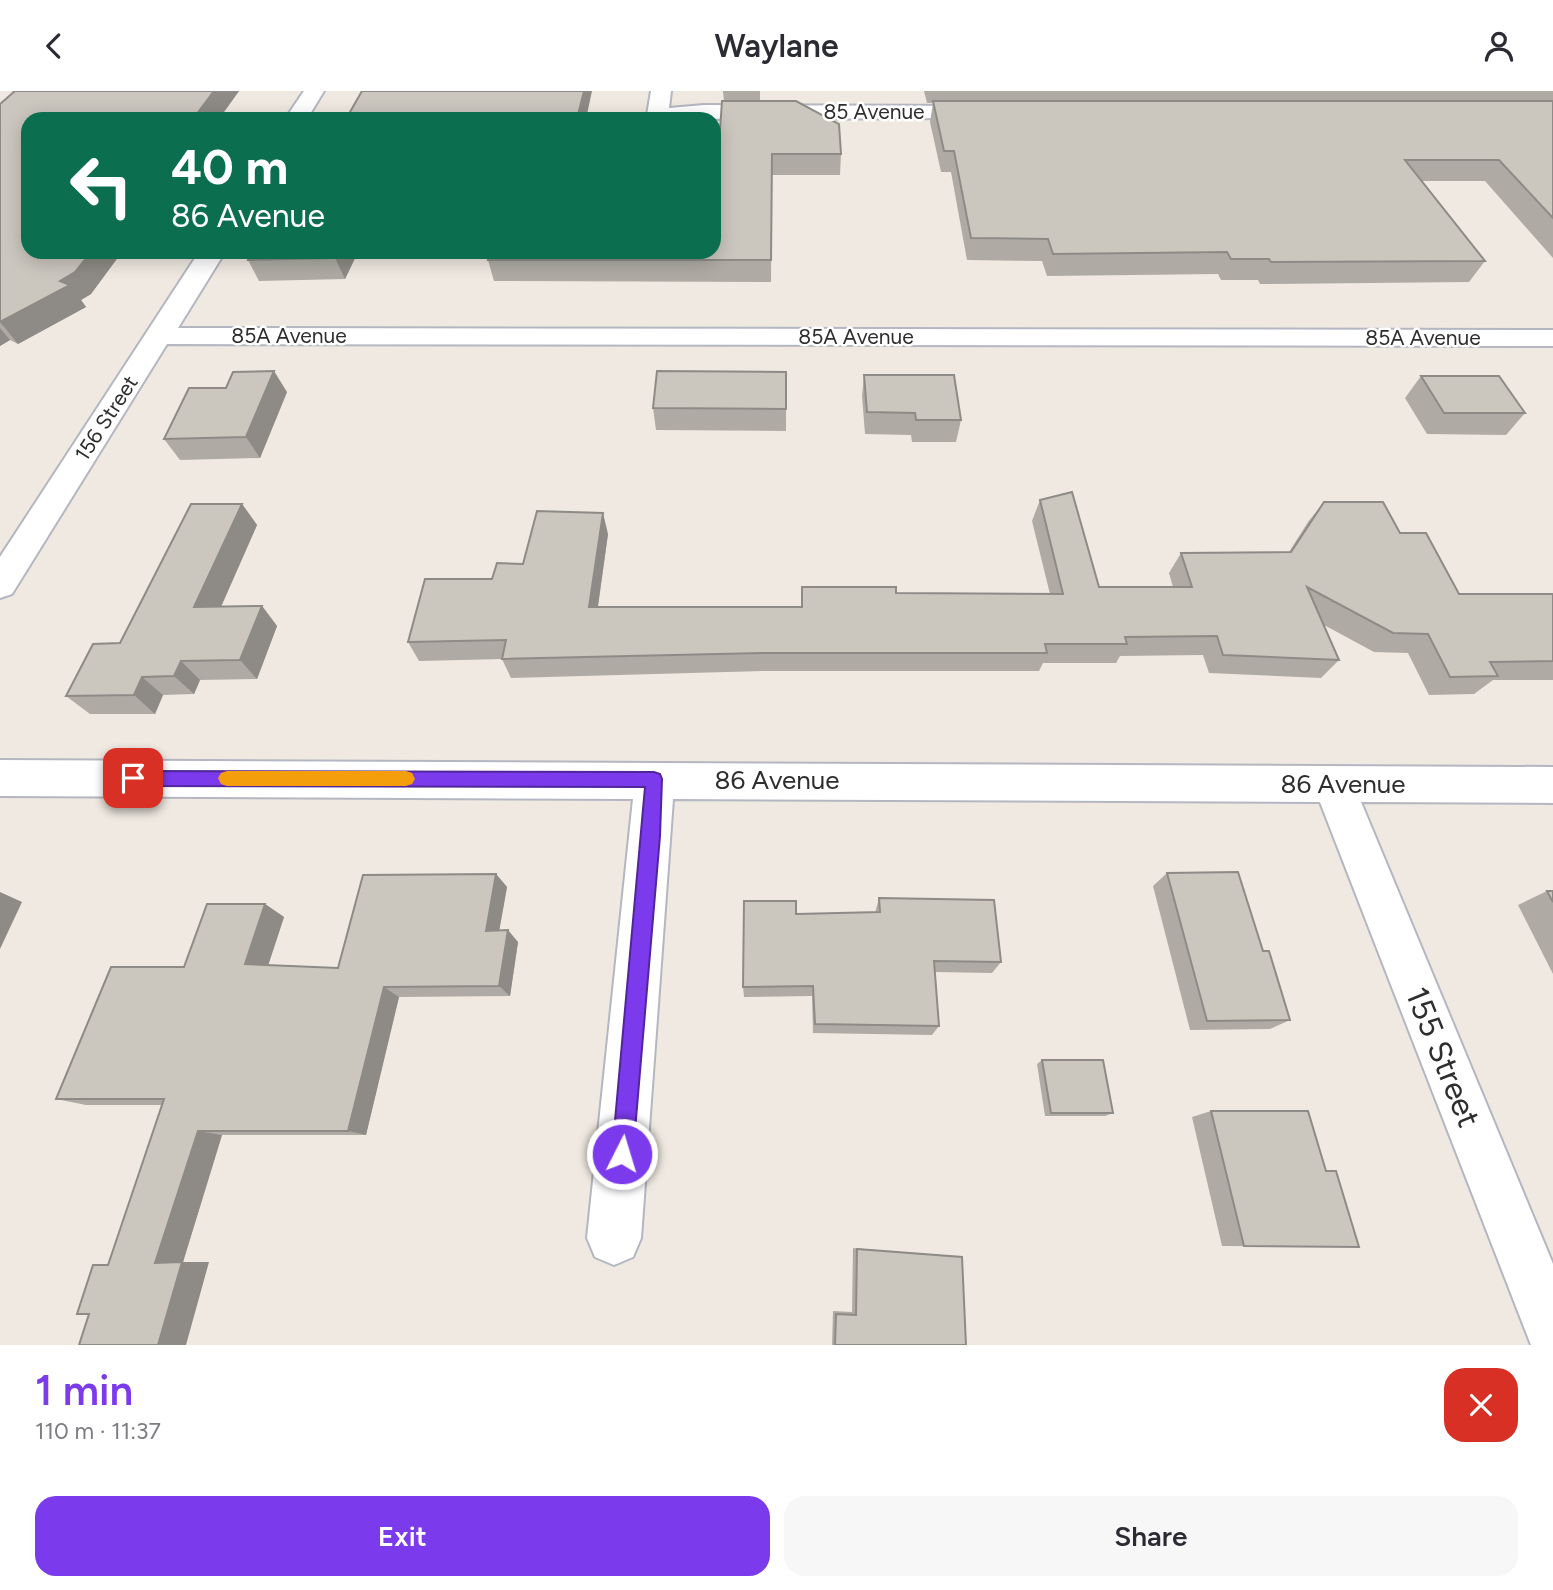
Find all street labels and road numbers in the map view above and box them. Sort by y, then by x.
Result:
street label: 85 Avenue [823,99,925,124]
street label: 85A Avenue [231,323,347,348]
street label: 85A Avenue [798,324,914,349]
street label: 85A Avenue [1365,325,1481,350]
street label: 156 Street [69,371,143,465]
street label: 86 Avenue [714,764,840,796]
street label: 86 Avenue [1280,768,1406,800]
street label: 155 Street [1398,981,1488,1133]

